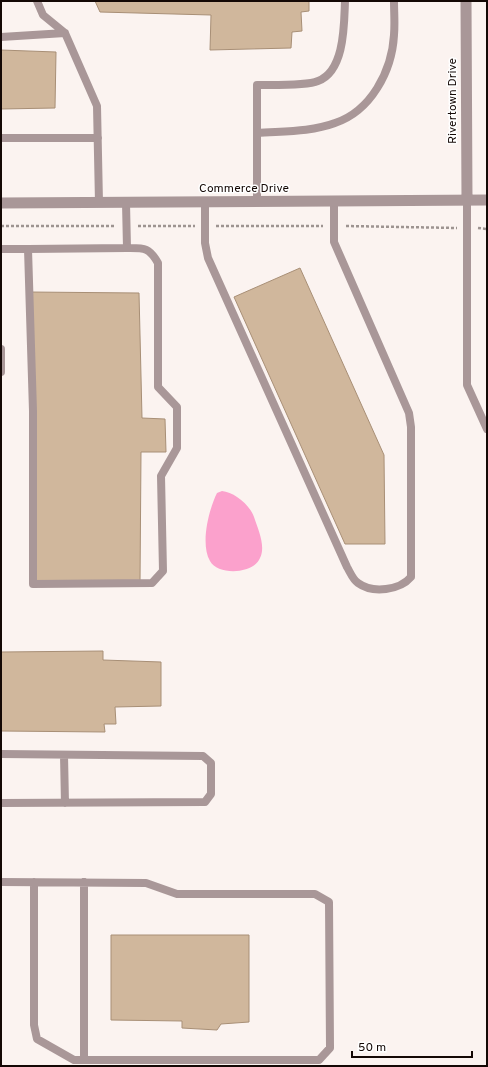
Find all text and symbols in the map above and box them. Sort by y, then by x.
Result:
street label: Rivertown Drive [445,58,461,144]
street label: Commerce Drive [199,181,289,197]
scale bar [352,1033,472,1059]
text: 50 m [358,1040,386,1056]

